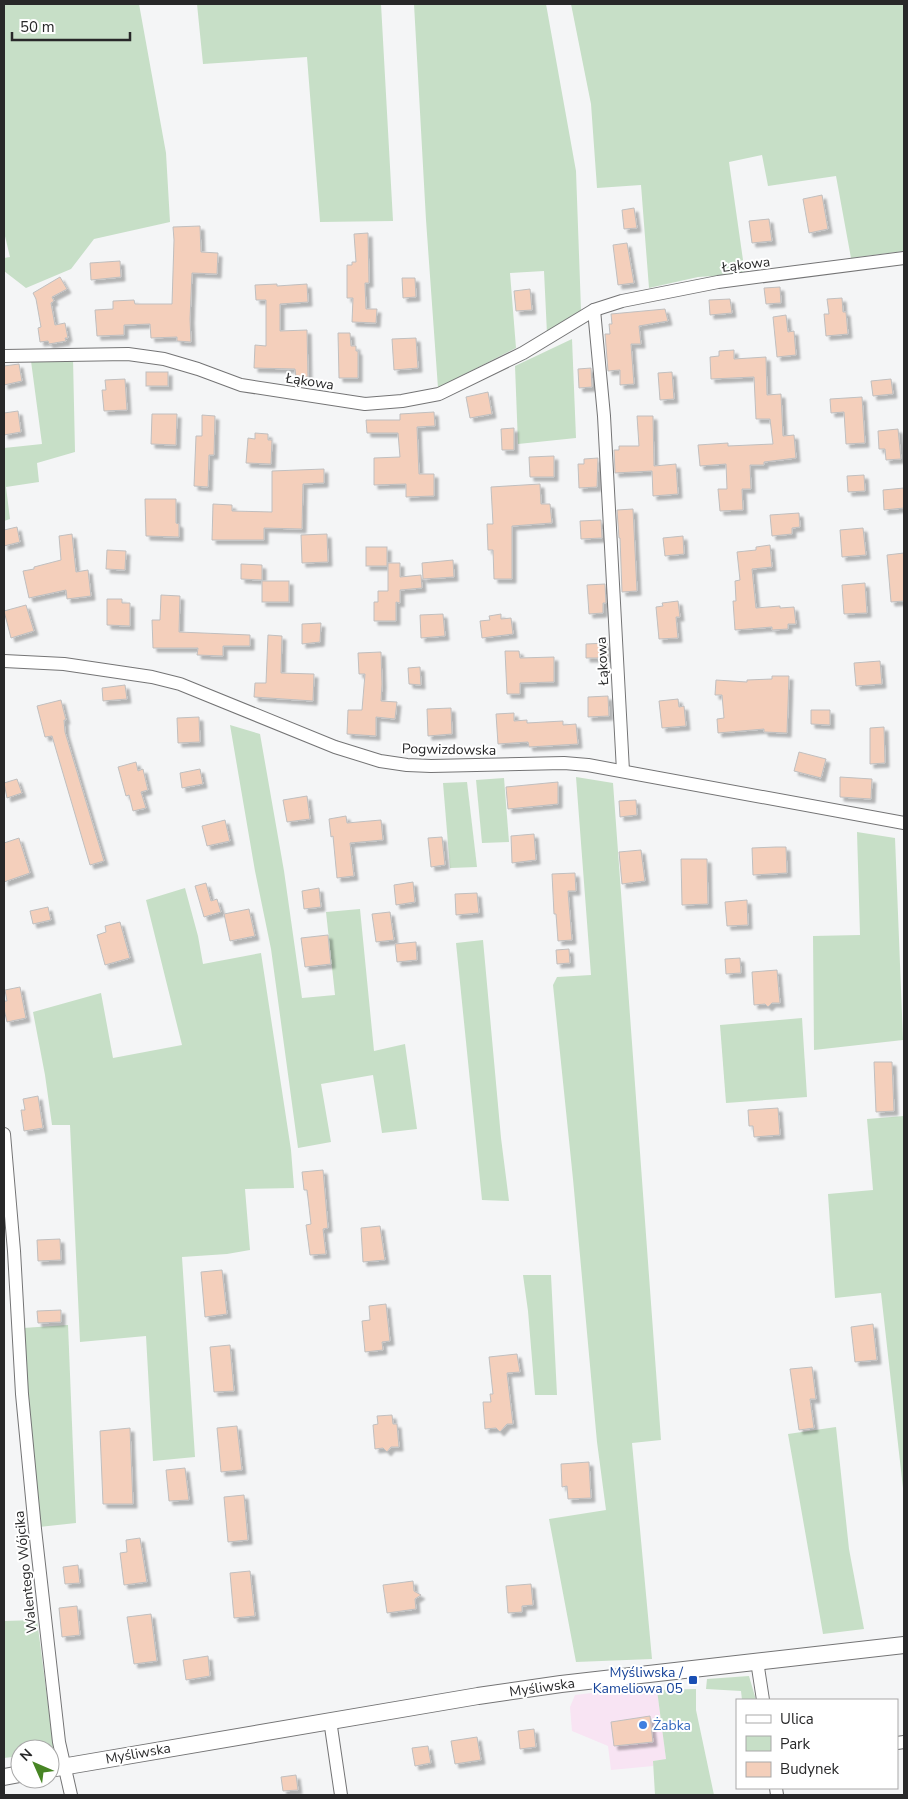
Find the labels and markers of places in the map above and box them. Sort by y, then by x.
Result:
place label: Myśliwska / Kameliowa 05 [593,1663,684,1698]
marker: Myśliwska / Kameliowa 05 [687,1674,699,1686]
place label: Żabka [653,1716,691,1735]
marker: Żabka [637,1719,649,1731]

